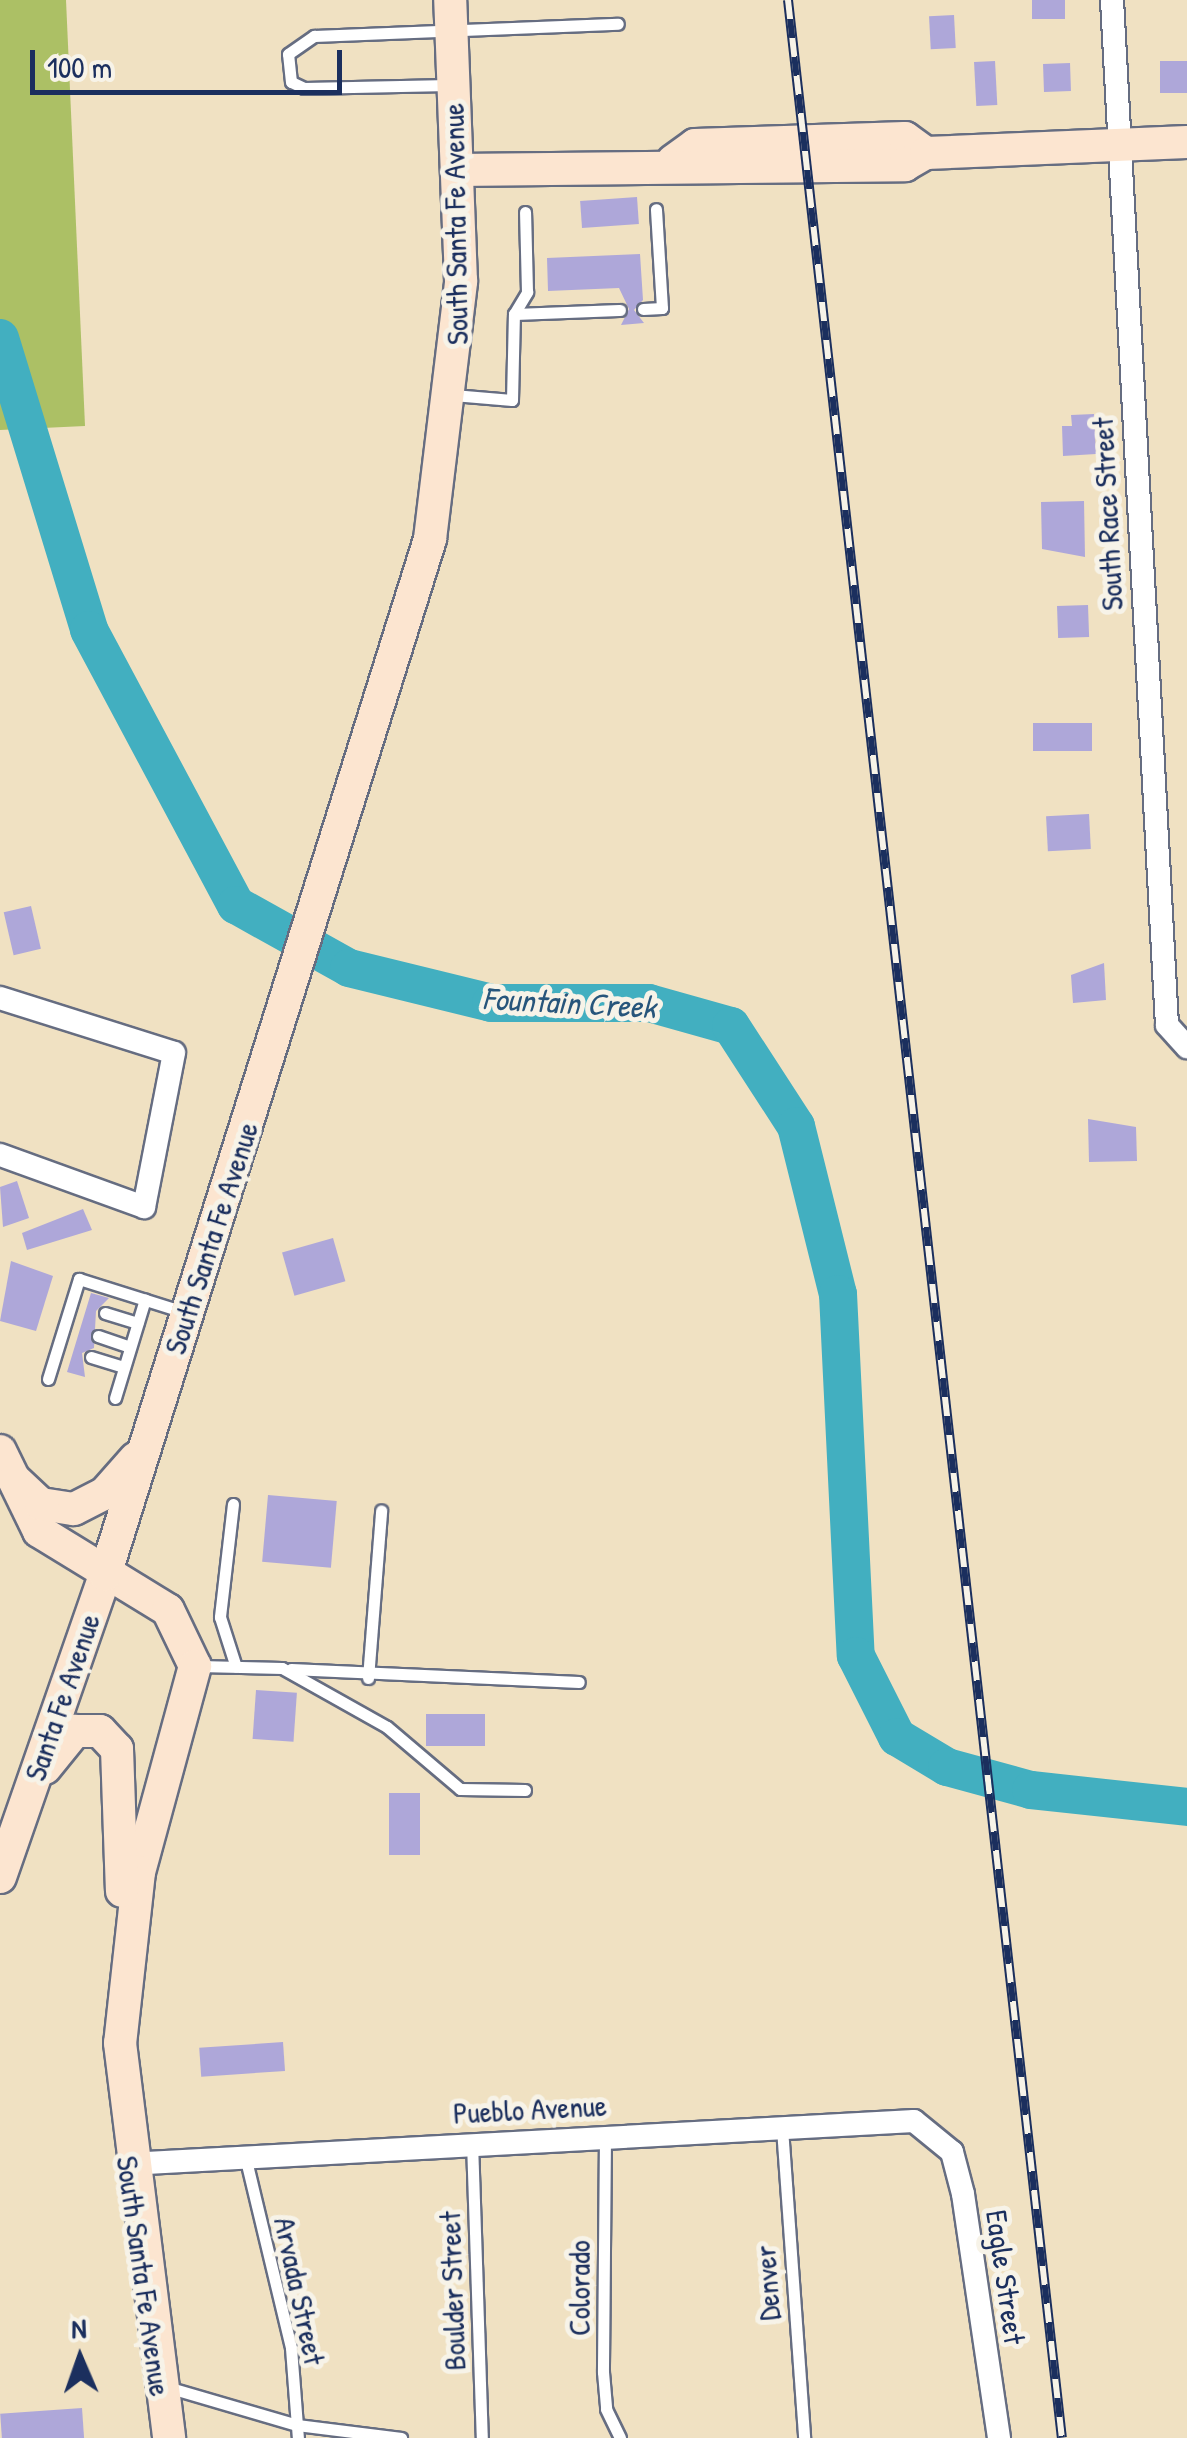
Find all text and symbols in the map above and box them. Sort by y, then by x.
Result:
scale bar [35,30,348,92]
text: 100 m [47,47,112,87]
street label: South Santa Fe Avenue [435,103,475,345]
street label: South Race Street [1084,417,1130,611]
water label: Fountain Creek [481,979,657,1027]
street label: South Santa Fe Avenue [157,1117,265,1359]
street label: Santa Fe Avenue [17,1609,107,1785]
street label: Pueblo Avenue [452,2087,608,2131]
street label: South Santa Fe Avenue [109,2154,179,2398]
street label: Eagle Street [979,2208,1033,2346]
street label: Boulder Street [431,2211,473,2371]
street label: Arvada Street [267,2214,333,2368]
street label: Colorado [561,2240,597,2336]
street label: Denver [746,2244,788,2322]
north arrow [30,2308,130,2408]
text: N [71,2309,87,2347]

